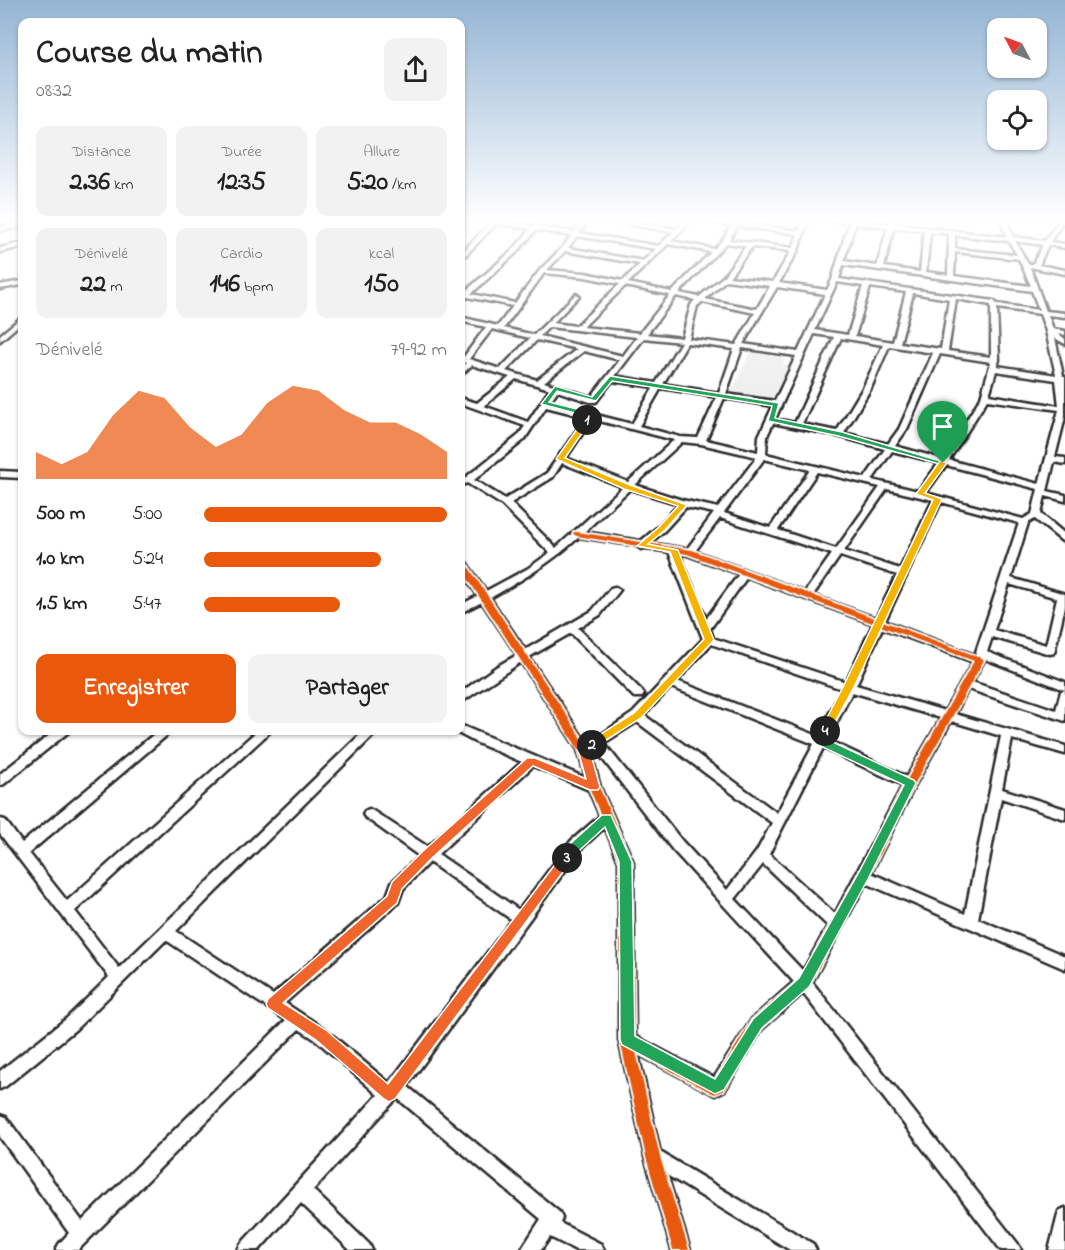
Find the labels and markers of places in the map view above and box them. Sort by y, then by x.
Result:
pin [917,401,968,463]
pin: 1 [572,405,602,435]
pin: 4 [810,716,840,746]
pin: 2 [577,730,607,760]
pin: 3 [552,843,582,873]

